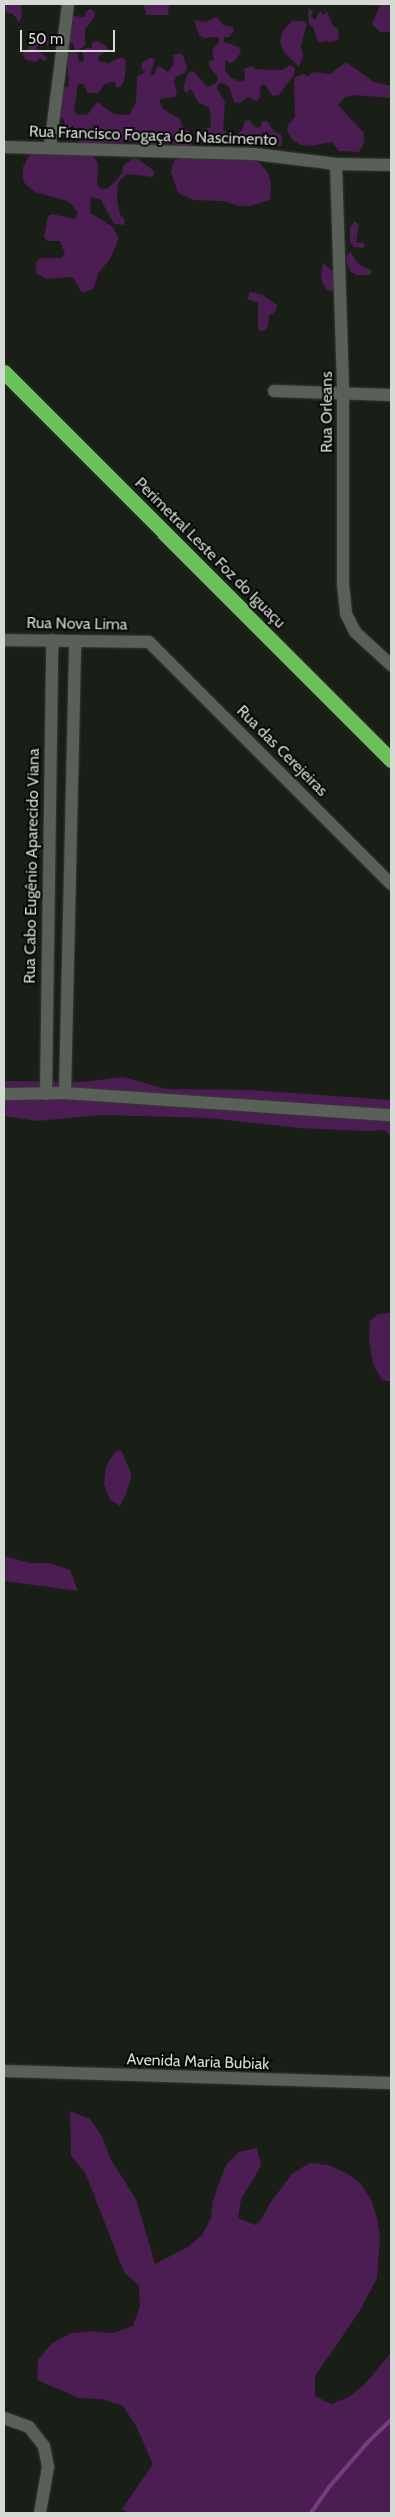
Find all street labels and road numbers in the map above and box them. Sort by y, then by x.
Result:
street label: Rua Francisco Fogaça do Nascimento [29,122,277,150]
street label: Rua Orleans [317,371,337,453]
street label: Perimetral Leste Foz do Iguaçu [131,474,289,632]
street label: Rua Nova Lima [26,614,128,634]
street label: Rua das Cerejeiras [232,701,332,801]
street label: Rua Cabo Eugênio Aparecido Viana [20,748,44,984]
street label: Avenida Maria Bubiak [126,2050,270,2074]

